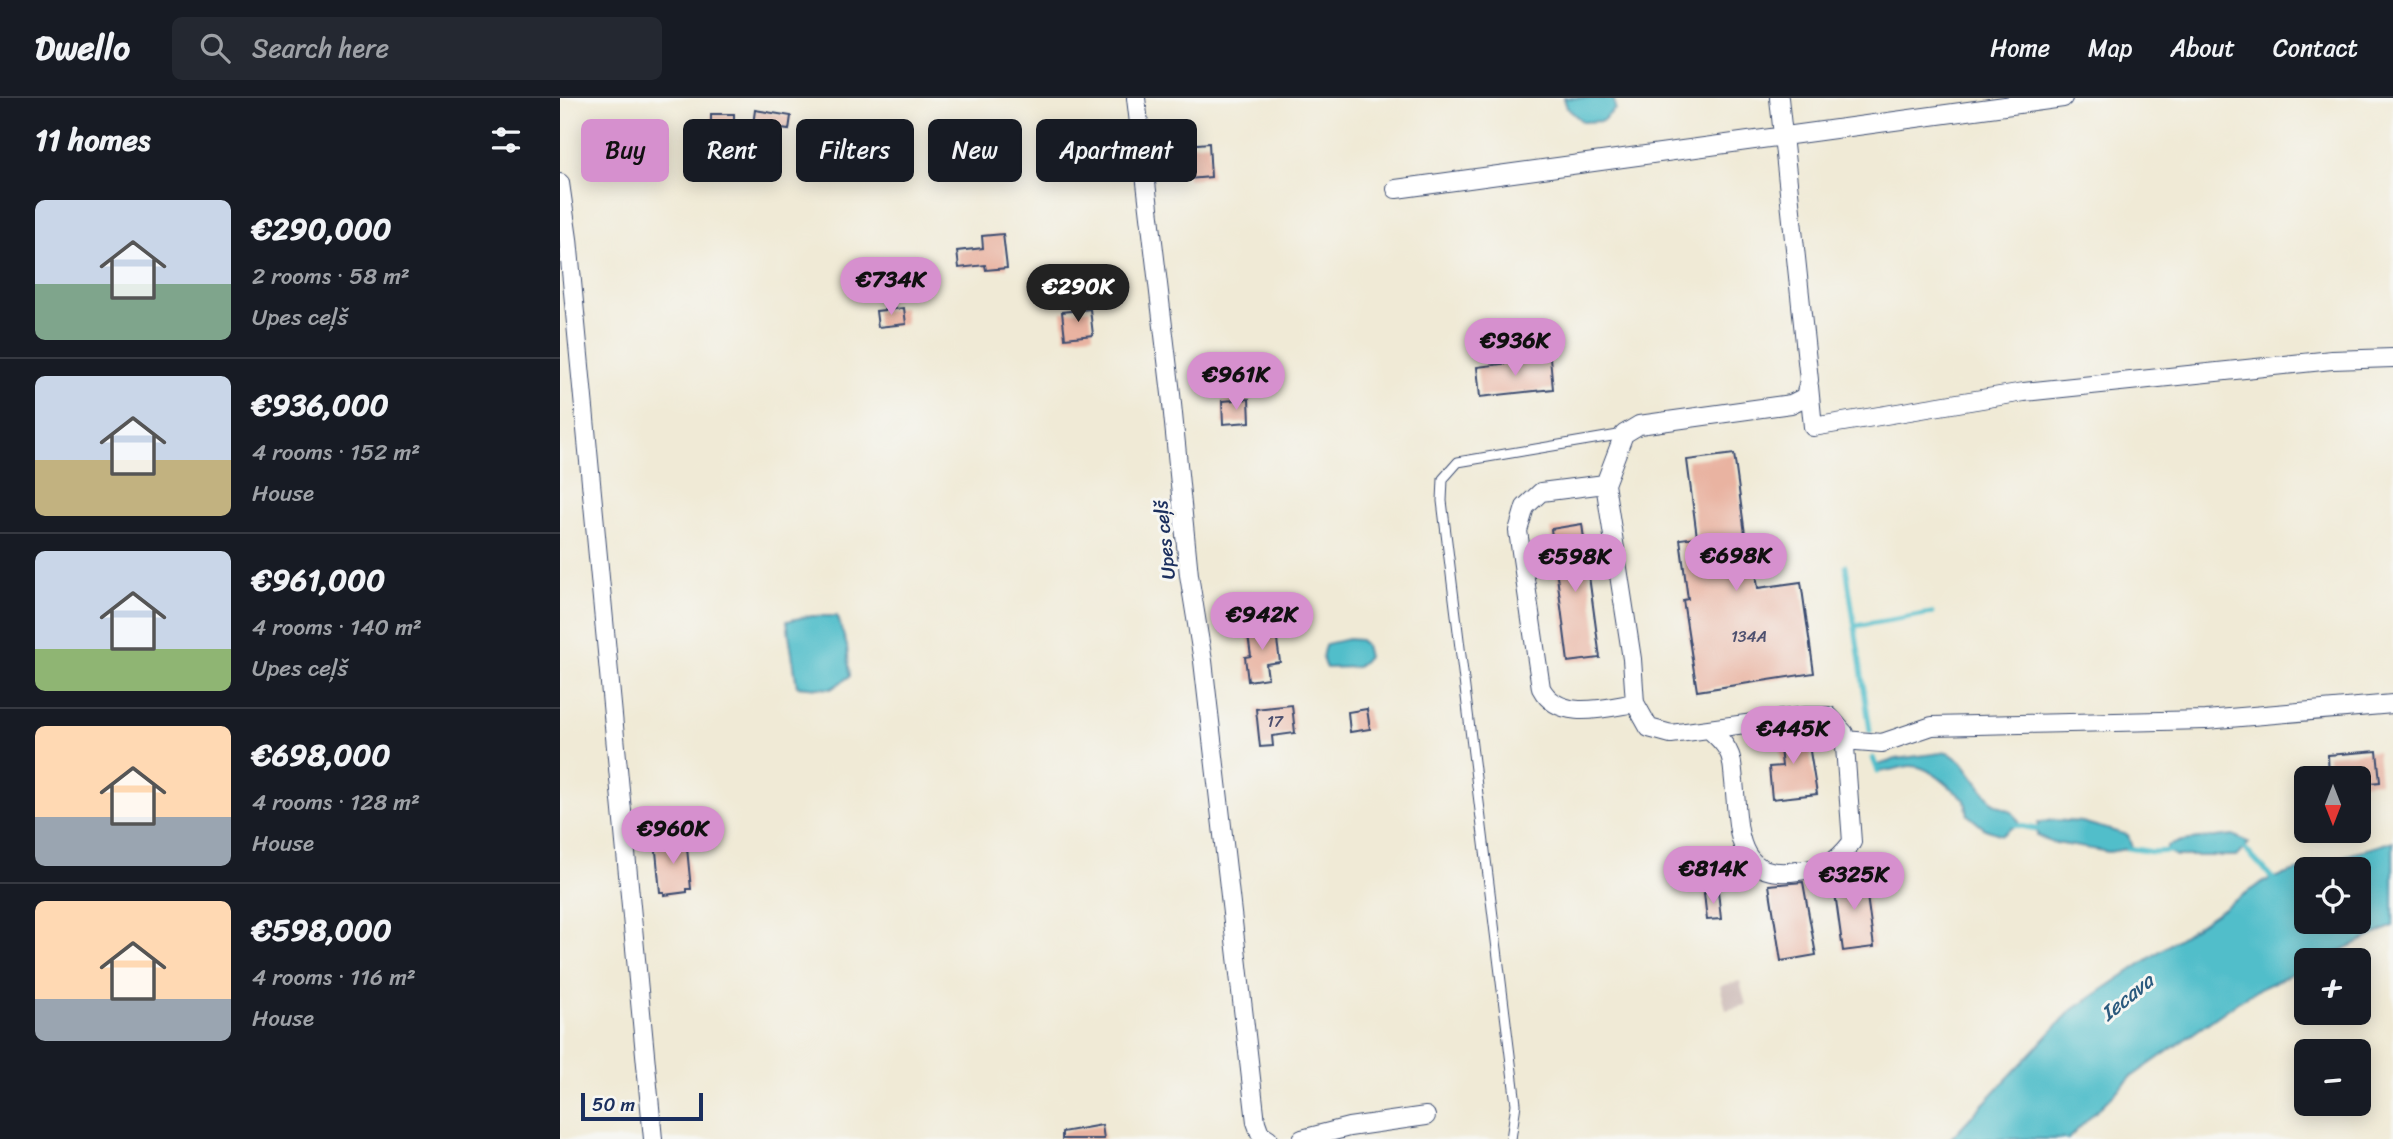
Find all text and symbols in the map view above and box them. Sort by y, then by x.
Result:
search box [172,17,662,80]
text: Dwello [35,19,130,77]
text: Search here [252,25,389,71]
text: Home [1990,27,2050,69]
text: Map [2088,27,2132,69]
text: About [2170,27,2235,69]
text: Contact [2273,27,2358,69]
icon: search [196,29,234,67]
text: 11 homes [35,113,150,167]
chip: Buy [581,119,669,182]
chip: Rent [683,119,782,182]
chip: Filters [796,119,914,182]
chip: New [928,119,1022,182]
chip: Apartment [1036,119,1197,182]
icon: filters [487,121,525,159]
text: €290,000 [252,202,392,256]
icon: home [91,228,175,312]
text: 2 rooms · 58 m² [252,256,410,297]
pin: €734K [842,258,940,317]
text: €734K [856,259,926,300]
pin: €290K [1029,264,1127,324]
text: €290K [1042,266,1114,307]
text: Upes ceļš [252,297,348,338]
pin: €936K [1466,318,1564,378]
text: €936K [1480,320,1550,361]
pin: €961K [1187,352,1285,412]
text: €961K [1203,354,1269,395]
text: €936,000 [252,378,389,432]
icon: home [91,404,175,488]
text: 4 rooms · 152 m² [252,432,420,473]
text: House [252,473,314,514]
street label: Upes ceļš [1144,497,1185,581]
pin: €698K [1687,533,1785,593]
pin: €598K [1526,534,1624,594]
text: €698K [1701,535,1771,576]
text: €598K [1539,536,1611,577]
text: €961,000 [252,553,385,607]
icon: home [91,579,175,663]
pin: €942K [1213,592,1311,652]
text: €942K [1226,594,1298,635]
text: 4 rooms · 140 m² [252,607,422,648]
house number: 134A [1731,622,1767,651]
text: Upes ceļš [252,648,348,689]
pin: €445K [1744,706,1842,766]
house number: 17 [1267,707,1284,736]
text: €445K [1757,708,1829,749]
text: €698,000 [252,728,390,782]
icon: home [91,754,175,838]
north arrow [2294,766,2371,844]
map controls [2294,766,2371,1116]
text: 4 rooms · 128 m² [252,782,420,823]
pin: €960K [624,806,722,866]
text: €960K [638,808,708,849]
text: House [252,823,314,864]
pin: €814K [1664,846,1762,906]
text: €814K [1679,848,1747,889]
pin: €325K [1805,852,1903,912]
text: €325K [1819,854,1889,895]
button: locate [2294,857,2371,934]
text: €598,000 [252,903,392,957]
icon: home [91,929,175,1013]
button: + [2294,948,2371,1025]
text: 4 rooms · 116 m² [252,957,416,998]
water label: Iecava [2091,962,2164,1031]
text: House [252,998,314,1039]
button: − [2294,1039,2371,1116]
text: 50 m [592,1088,635,1121]
scale bar [581,1090,704,1122]

